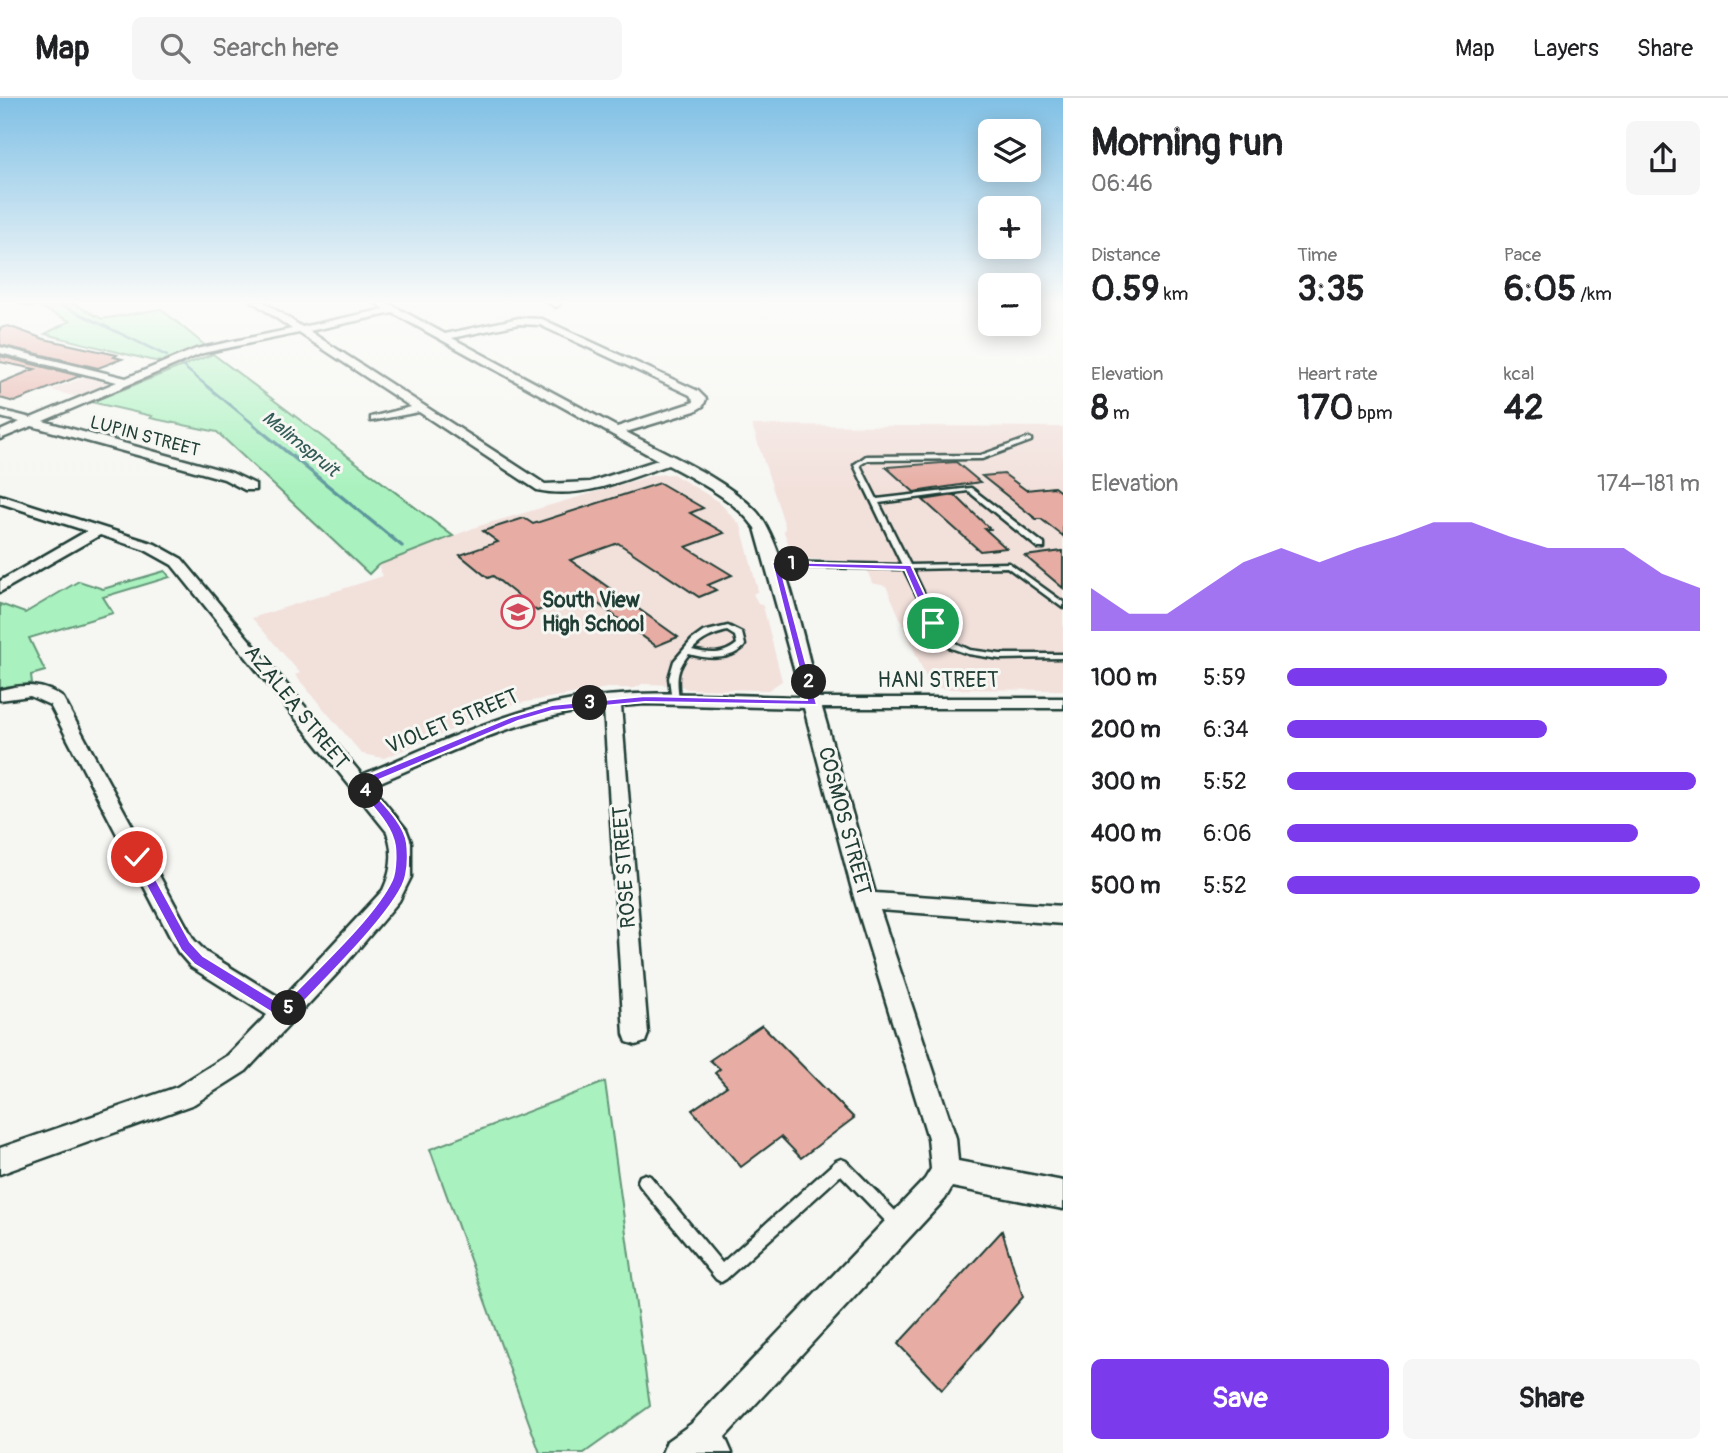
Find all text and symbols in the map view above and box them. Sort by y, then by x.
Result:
search box [132,17,622,80]
text: Map [35,28,90,69]
icon: search [156,29,194,67]
text: Search here [212,32,339,64]
text: Map [1455,34,1495,63]
text: Layers [1533,34,1599,63]
text: Share [1637,34,1693,63]
map controls [978,119,1041,336]
button: layers [978,119,1041,182]
text: Morning run [1091,119,1283,167]
button: share [1626,121,1700,195]
text: 06:46 [1091,169,1153,198]
button: + [978,196,1041,259]
text: Distance [1091,243,1160,267]
text: Time [1297,243,1337,267]
text: Pace [1504,243,1541,267]
text: 0.59 [1091,267,1160,311]
text: 3:35 [1297,267,1365,311]
text: 6:05 [1504,267,1576,311]
button: − [978,273,1041,336]
text: km [1160,282,1189,306]
text: /km [1576,282,1612,306]
text: Elevation [1091,362,1163,386]
text: Heart rate [1297,362,1377,386]
text: kcal [1504,362,1535,386]
text: 8 [1091,386,1109,430]
text: 170 [1297,386,1353,430]
text: 42 [1504,386,1544,430]
text: m [1109,401,1130,425]
text: bpm [1353,401,1393,425]
water label: Malimspruit [257,406,345,483]
street label: LUPIN STREET [87,411,202,462]
text: Elevation [1091,469,1179,498]
text: 174–181 m [1597,469,1700,498]
pin: 1 [774,546,810,582]
text: 1 [788,551,795,575]
place label: South View High School [542,587,645,638]
school or university icon: South View High School [499,593,537,631]
pin [903,593,963,653]
icon: arrive [914,604,952,642]
street label: AZALEA STREET [238,640,355,775]
text: 100 m [1091,663,1157,692]
text: 5:59 [1203,663,1246,692]
pin: 2 [792,664,826,700]
street label: HANI STREET [877,667,999,694]
text: 2 [803,669,814,693]
street label: VIOLET STREET [382,683,523,760]
pin: 3 [572,686,608,720]
text: 3 [584,690,595,714]
text: 200 m [1091,715,1161,744]
text: 6:34 [1203,715,1249,744]
street label: COSMOS STREET [812,744,877,899]
text: 300 m [1091,767,1161,796]
text: 5:52 [1203,767,1247,796]
pin: 4 [348,774,384,808]
text: 4 [360,778,371,802]
street label: ROSE STREET [607,804,642,929]
text: 400 m [1091,819,1161,848]
text: 6:06 [1203,819,1252,848]
pin [107,827,167,887]
icon: check [118,838,156,876]
text: 500 m [1091,871,1160,900]
text: 5:52 [1203,871,1247,900]
pin: 5 [272,990,306,1026]
text: 5 [283,995,294,1019]
button: Save [1091,1359,1389,1439]
button: Share [1403,1359,1700,1439]

